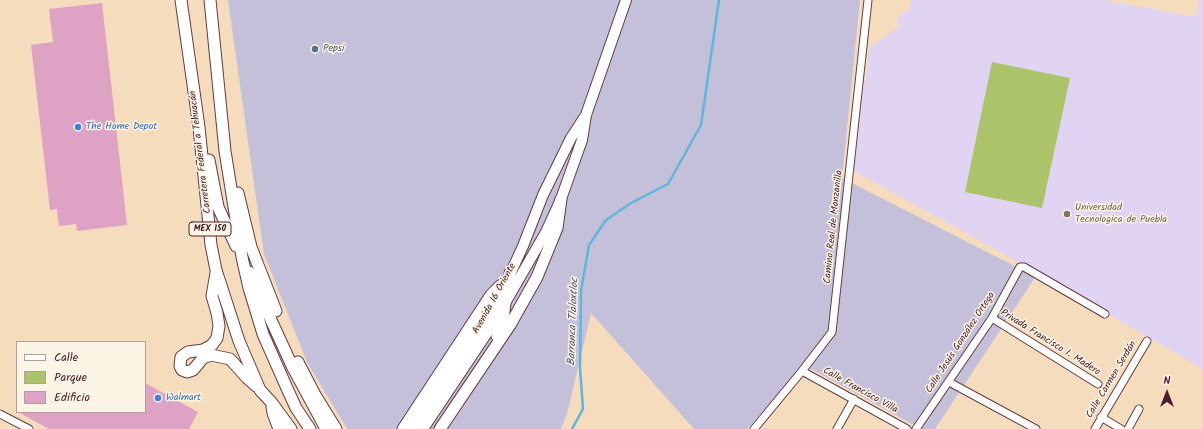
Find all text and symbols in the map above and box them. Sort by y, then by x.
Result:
place label: Pepsi [323,43,344,55]
marker: Pepsi [310,44,320,54]
street label: Carretera Federal a Tehuacán [188,90,214,214]
place label: The Home Depot [86,121,157,133]
marker: The Home Depot [73,122,83,132]
street label: Camino Real de Manzanilla [822,170,846,284]
place label: Universidad Tecnologica de Puebla [1075,202,1167,226]
marker: Universidad Tecnologica de Puebla [1062,209,1072,219]
road number: MEX 150 [189,222,231,236]
street label: Avenida 16 Oriente [471,262,519,336]
water label: Barranca Tlaloxtloc [566,278,582,366]
street label: Calle Jesús González Ortega [924,290,998,396]
street label: Privada Francisco I. Madero [998,307,1102,379]
street label: Calle Carmen Serdán [1084,339,1140,421]
legend [16,341,146,413]
text: Calle [54,348,78,367]
street label: Calle Francisco Villa [820,365,900,417]
text: Parque [54,368,87,387]
text: N [1164,372,1170,390]
north arrow [1147,373,1187,413]
text: Edificio [54,388,90,407]
place label: Walmart [166,392,201,404]
marker: Walmart [153,393,163,403]

